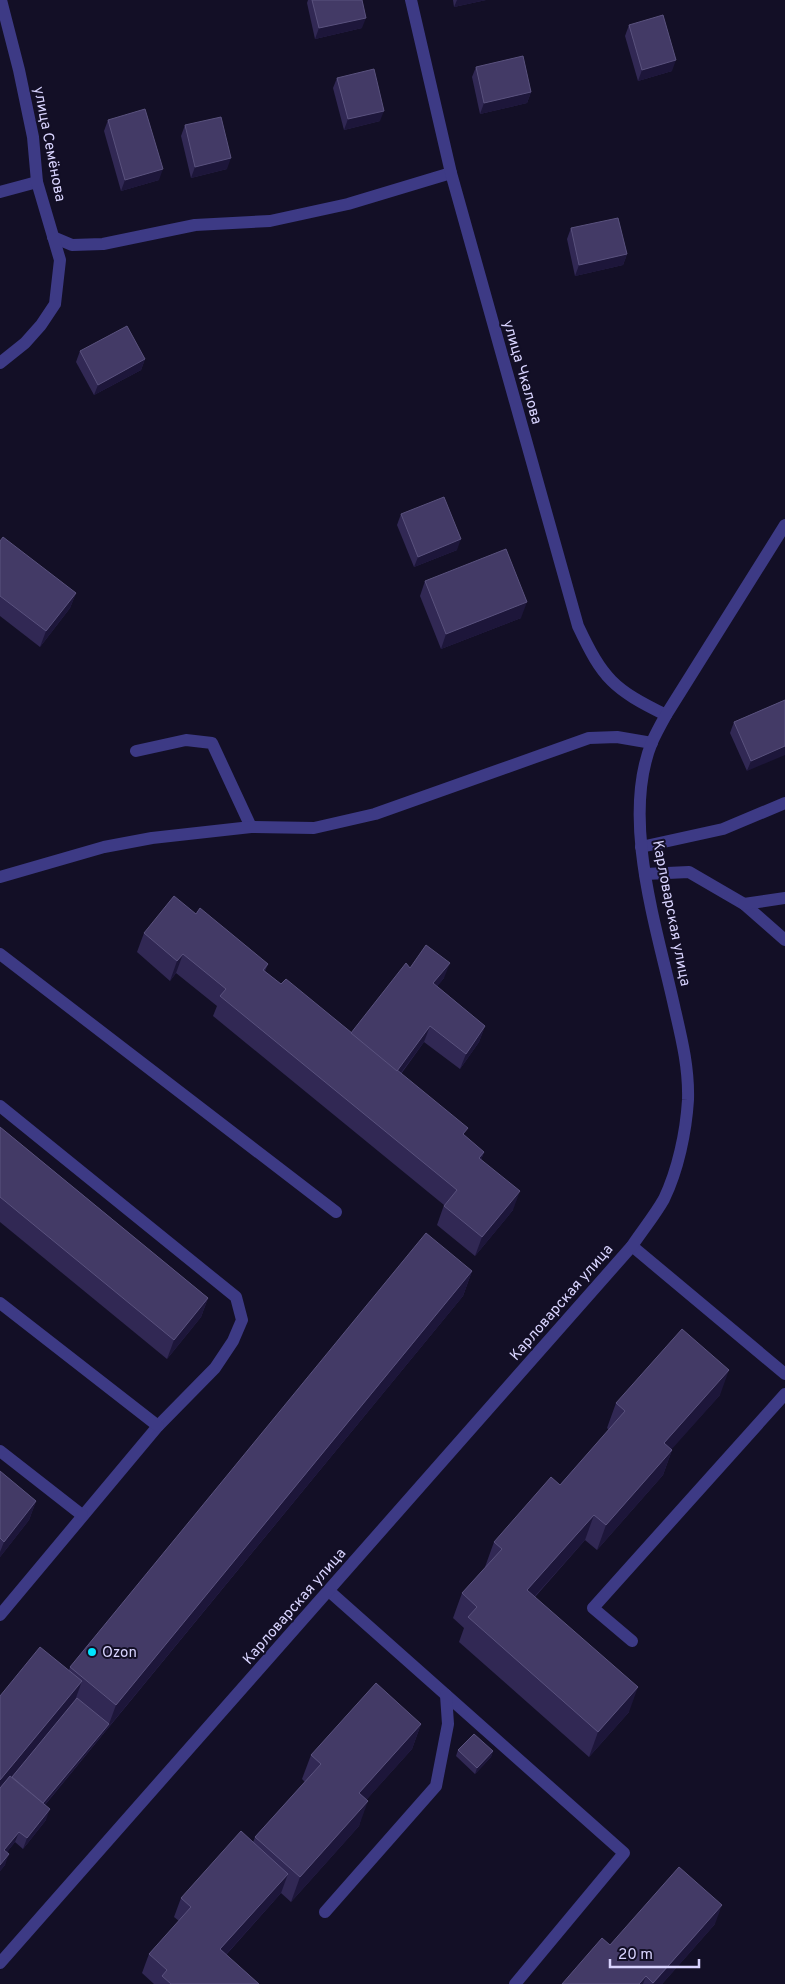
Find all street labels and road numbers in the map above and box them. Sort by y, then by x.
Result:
street label: улица Семёнова [28,85,69,203]
street label: улица Чкалова [498,318,546,427]
street label: Карловарская улица [647,839,694,988]
street label: Карловарская улица [506,1241,618,1365]
street label: Карловарская улица [239,1545,351,1669]

